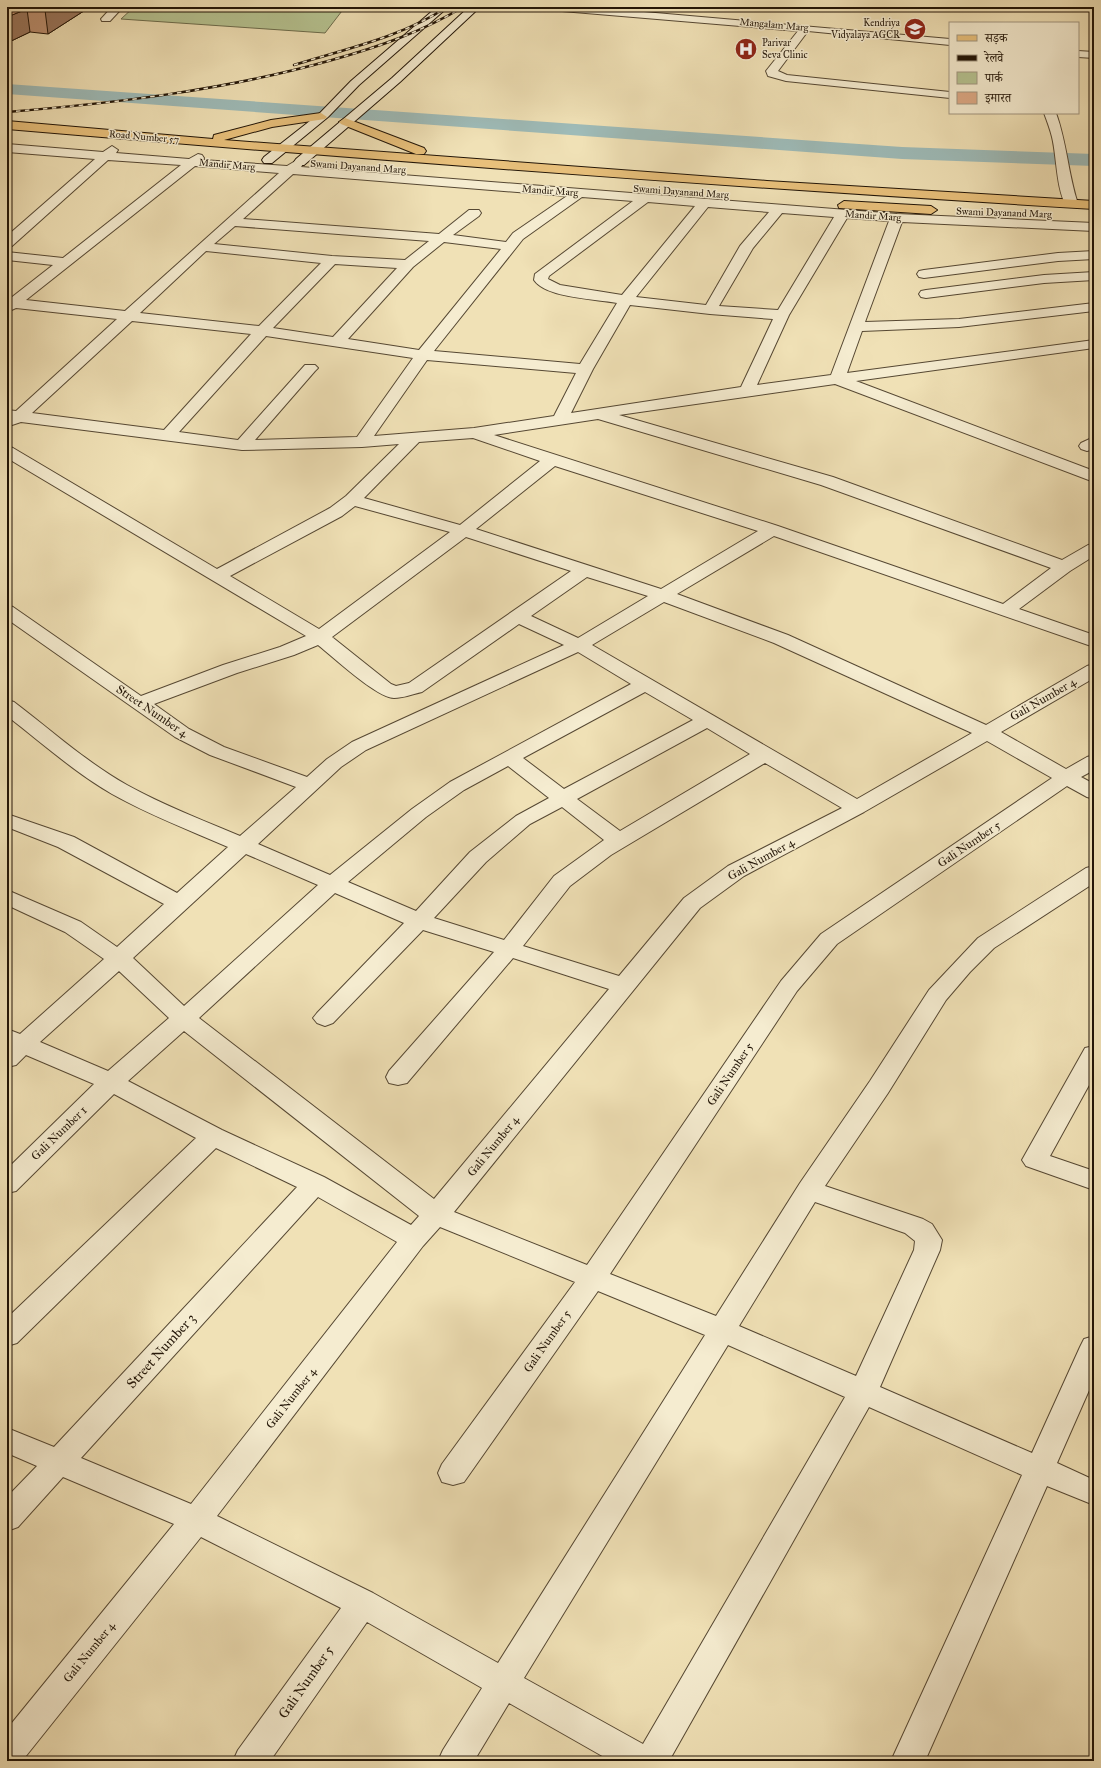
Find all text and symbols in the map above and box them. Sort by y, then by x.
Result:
street label: Mangalam Marg [739,16,809,34]
school or university icon: Kendriya Vidyalaya AGCR [902,16,928,42]
place label: Kendriya Vidyalaya AGCR [830,17,901,41]
legend [949,22,1079,114]
text: सड़क [984,31,1009,45]
hospital icon: Parivar Seva Clinic [733,36,759,62]
place label: Parivar Seva Clinic [762,37,808,61]
text: रेलवे [983,50,1004,65]
text: पार्क [984,71,1004,85]
text: इमारत [984,91,1012,105]
street label: Road Number 57 [108,128,180,146]
street label: Mandir Marg [198,157,256,173]
street label: Swami Dayanand Marg [310,158,407,176]
street label: Mandir Marg [521,183,579,199]
street label: Swami Dayanand Marg [633,183,730,201]
street label: Swami Dayanand Marg [956,205,1052,221]
street label: Mandir Marg [844,208,902,224]
street label: Gali Number 4 [1007,674,1079,724]
street label: Street Number 4 [114,682,191,740]
street label: Gali Number 5 [935,818,1003,870]
street label: Gali Number 4 [725,835,797,883]
street label: Gali Number 5 [704,1040,756,1108]
street label: Gali Number 1 [28,1103,90,1163]
street label: Gali Number 4 [464,1113,522,1179]
street label: Gali Number 5 [520,1307,574,1375]
street label: Street Number 3 [123,1310,199,1392]
street label: Gali Number 4 [263,1364,319,1431]
street label: Gali Number 4 [60,1619,118,1685]
street label: Gali Number 5 [275,1642,338,1722]

